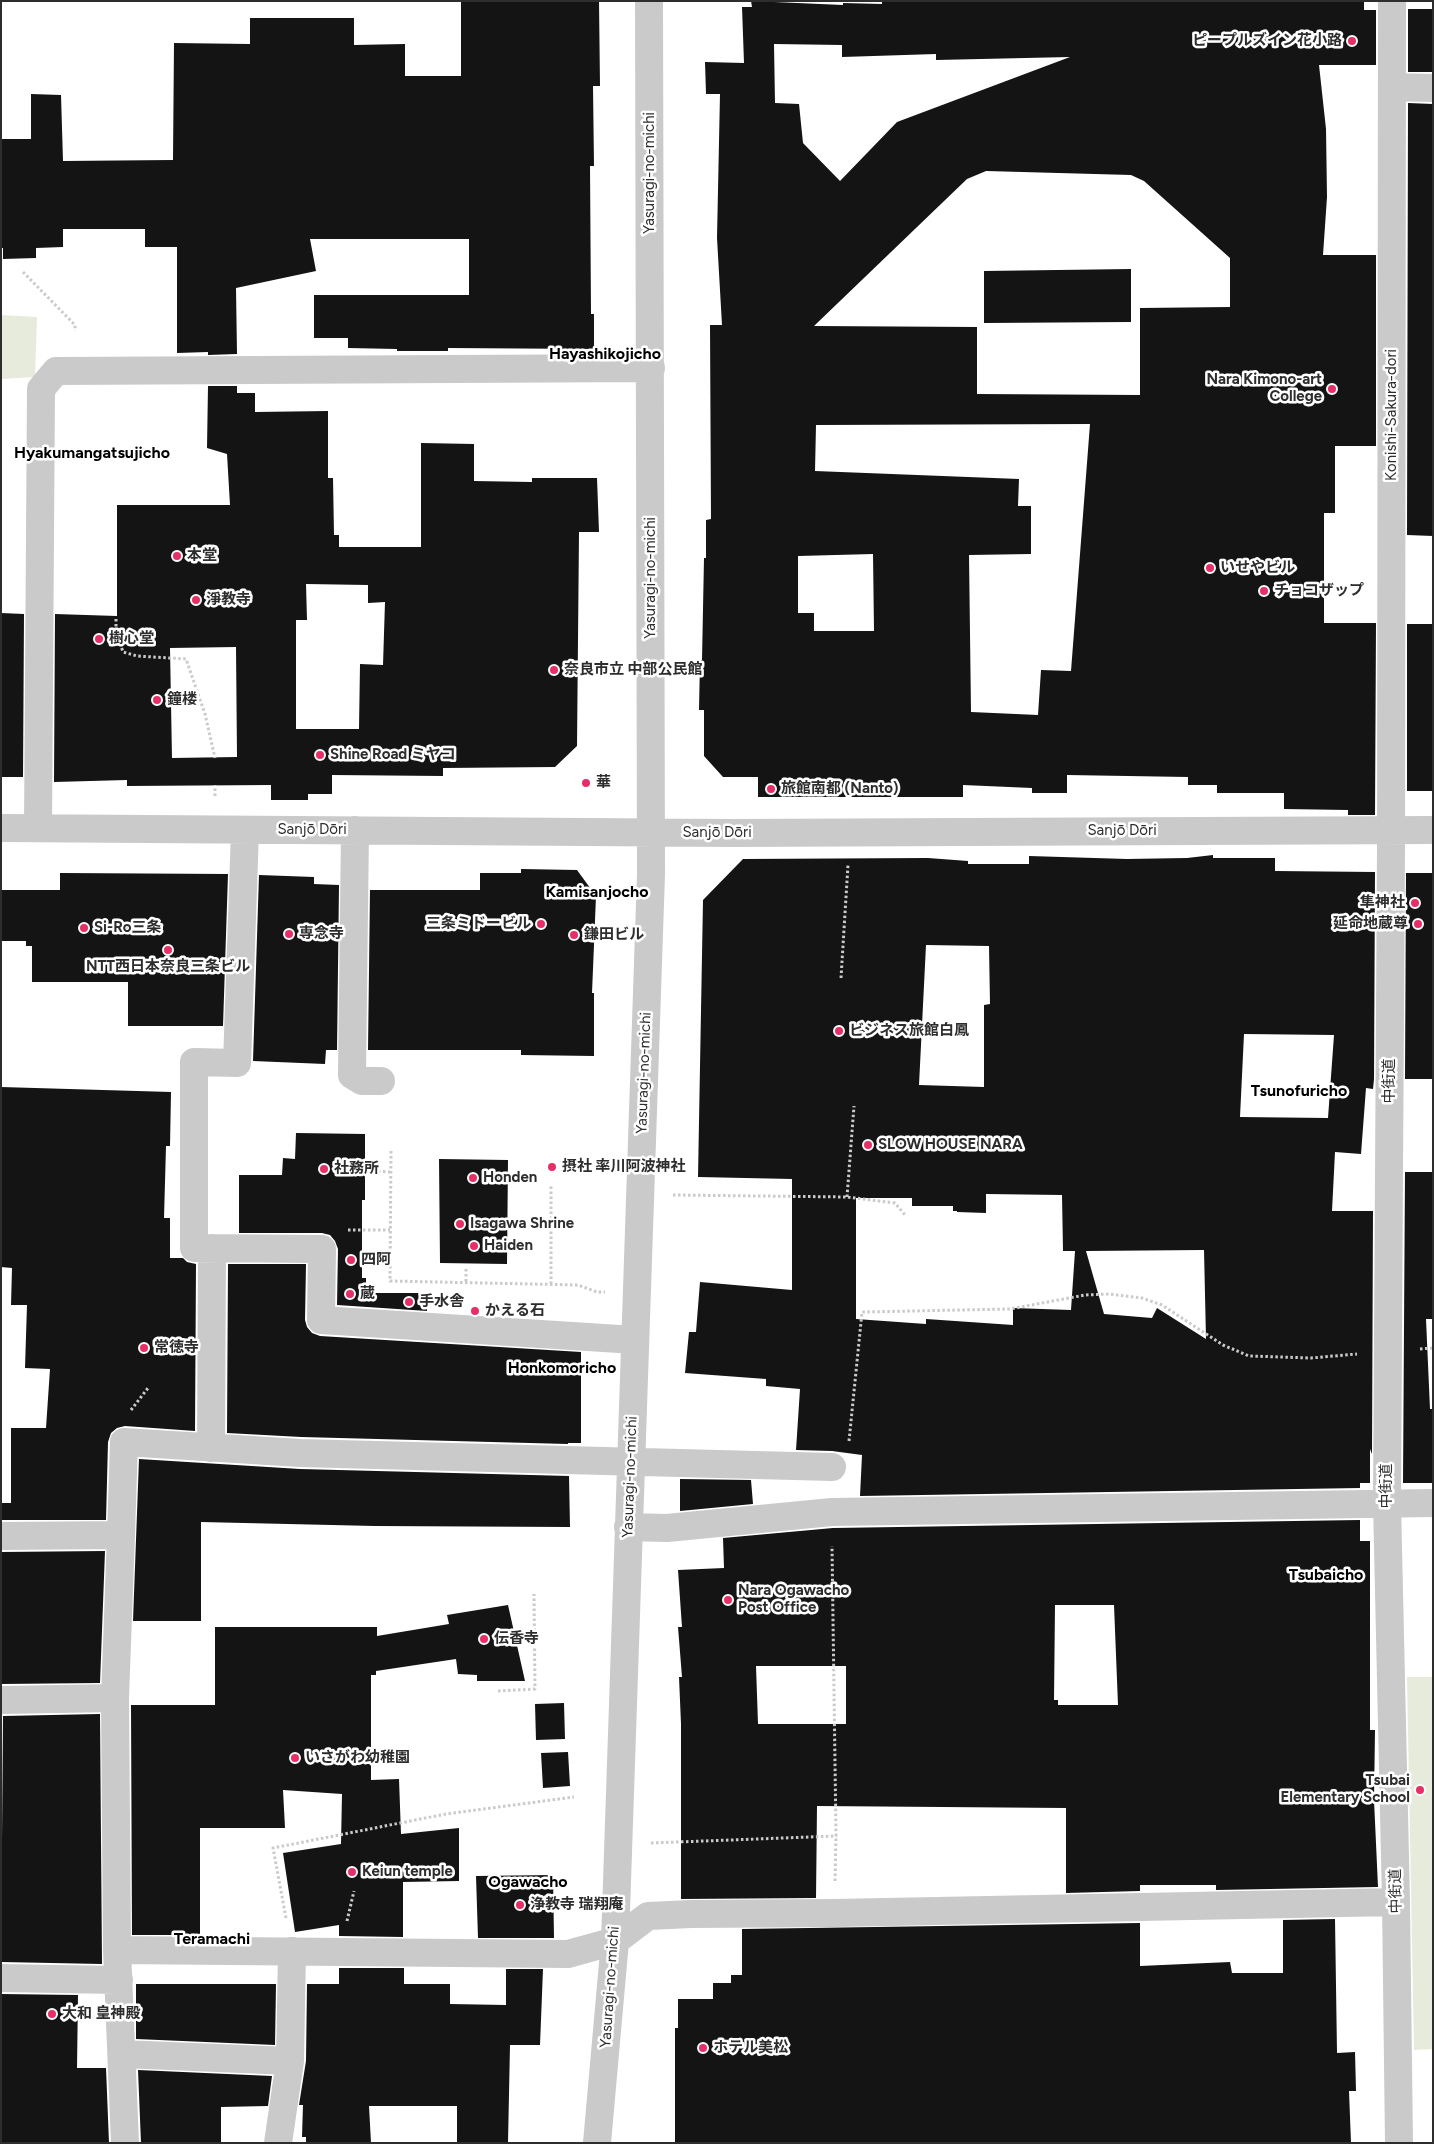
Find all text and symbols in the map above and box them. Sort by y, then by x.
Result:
place label: ピープルズイン花小路 [1192,32,1342,50]
marker: ピープルズイン花小路 [1346,35,1358,47]
street label: Yasuragi-no-michi [641,112,659,234]
district label: Hayashikojicho [549,344,661,364]
street label: Konishi-Sakura-dori [1383,349,1401,481]
place label: Nara Kimono-art College [1206,371,1322,406]
marker: Nara Kimono-art College [1326,383,1338,395]
district label: Hyakumangatsujicho [14,443,170,463]
street label: Yasuragi-no-michi [642,517,660,639]
place label: 本堂 [187,547,217,565]
marker: 本堂 [171,550,183,562]
place label: いせやビル [1220,559,1295,577]
marker: いせやビル [1204,562,1216,574]
place label: チョコザップ [1274,582,1364,600]
marker: チョコザップ [1258,585,1270,597]
place label: 淨教寺 [206,591,251,609]
marker: 淨教寺 [190,594,202,606]
place label: 樹心堂 [109,630,154,648]
marker: 樹心堂 [93,633,105,645]
place label: 奈良市立 中部公民館 [564,661,703,679]
marker: 奈良市立 中部公民館 [548,664,560,676]
place label: 鐘楼 [167,691,197,709]
marker: 鐘楼 [151,694,163,706]
place label: Shine Road ミヤコ [330,746,456,764]
marker: Shine Road ミヤコ [314,749,326,761]
place label: 華 [596,774,611,792]
marker: 華 [580,777,592,789]
place label: 旅館南都 (Nanto) [781,780,899,798]
marker: 旅館南都 (Nanto) [765,783,777,795]
street label: Sanjō Dōri [277,821,347,839]
street label: Sanjō Dōri [1087,822,1157,840]
street label: Sanjō Dōri [682,824,752,842]
district label: Kamisanjocho [545,882,649,902]
place label: 隼神社 [1360,894,1405,912]
marker: 隼神社 [1409,897,1421,909]
place label: 三条ミドービル [426,915,531,933]
place label: 延命地蔵尊 [1333,915,1408,933]
marker: 三条ミドービル [535,918,547,930]
marker: 延命地蔵尊 [1412,918,1424,930]
place label: Si-Ro三条 [94,919,162,937]
marker: Si-Ro三条 [78,922,90,934]
place label: 専念寺 [299,925,344,943]
place label: 鎌田ビル [584,926,644,944]
marker: 専念寺 [283,928,295,940]
marker: 鎌田ビル [568,929,580,941]
marker: NTT西日本奈良三条ビル [162,944,174,956]
place label: NTT西日本奈良三条ビル [86,958,250,976]
street label: Yasuragi-no-michi [633,1012,655,1134]
place label: ビジネス旅館白鳳 [849,1022,969,1040]
marker: ビジネス旅館白鳳 [833,1025,845,1037]
street label: 中街道 [1381,1059,1399,1103]
district label: Tsunofuricho [1251,1081,1347,1101]
place label: SLOW HOUSE NARA [878,1136,1023,1154]
marker: SLOW HOUSE NARA [862,1139,874,1151]
place label: 摂社 率川阿波神社 [562,1158,686,1176]
place label: 社務所 [334,1160,379,1178]
marker: 摂社 率川阿波神社 [546,1161,558,1173]
marker: 社務所 [318,1163,330,1175]
place label: Honden [483,1169,537,1187]
marker: Honden [467,1172,479,1184]
place label: Isagawa Shrine [470,1215,574,1233]
marker: Isagawa Shrine [454,1218,466,1230]
place label: Haiden [484,1237,533,1255]
marker: Haiden [468,1240,480,1252]
place label: 四阿 [361,1251,391,1269]
marker: 四阿 [345,1254,357,1266]
place label: 蔵 [360,1285,375,1303]
marker: 蔵 [344,1288,356,1300]
place label: 手水舎 [419,1293,464,1311]
marker: 手水舎 [403,1296,415,1308]
place label: かえる石 [485,1302,545,1320]
marker: かえる石 [469,1305,481,1317]
place label: 常徳寺 [154,1339,199,1357]
marker: 常徳寺 [138,1342,150,1354]
district label: Honkomoricho [508,1358,616,1378]
street label: Yasuragi-no-michi [619,1416,641,1538]
street label: 中街道 [1378,1464,1396,1508]
district label: Tsubaicho [1289,1565,1363,1585]
place label: Nara Ogawacho Post Office [738,1582,849,1617]
marker: Nara Ogawacho Post Office [722,1594,734,1606]
place label: 伝香寺 [494,1630,539,1648]
marker: 伝香寺 [478,1633,490,1645]
place label: いさがわ幼稚園 [305,1749,410,1767]
marker: いさがわ幼稚園 [289,1752,301,1764]
place label: Tsubai Elementary School [1281,1772,1410,1807]
marker: Tsubai Elementary School [1414,1784,1426,1796]
place label: Keiun temple [362,1863,453,1881]
marker: Keiun temple [346,1866,358,1878]
street label: 中街道 [1387,1868,1405,1914]
district label: Ogawacho [488,1872,568,1892]
place label: 浄教寺 瑞翔庵 [530,1896,624,1914]
marker: 浄教寺 瑞翔庵 [514,1899,526,1911]
street label: Yasuragi-no-michi [597,1926,623,2048]
district label: Teramachi [174,1929,250,1949]
place label: 大和 皇神殿 [62,2005,141,2023]
marker: 大和 皇神殿 [46,2008,58,2020]
place label: ホテル美松 [713,2039,788,2057]
marker: ホテル美松 [697,2042,709,2054]

